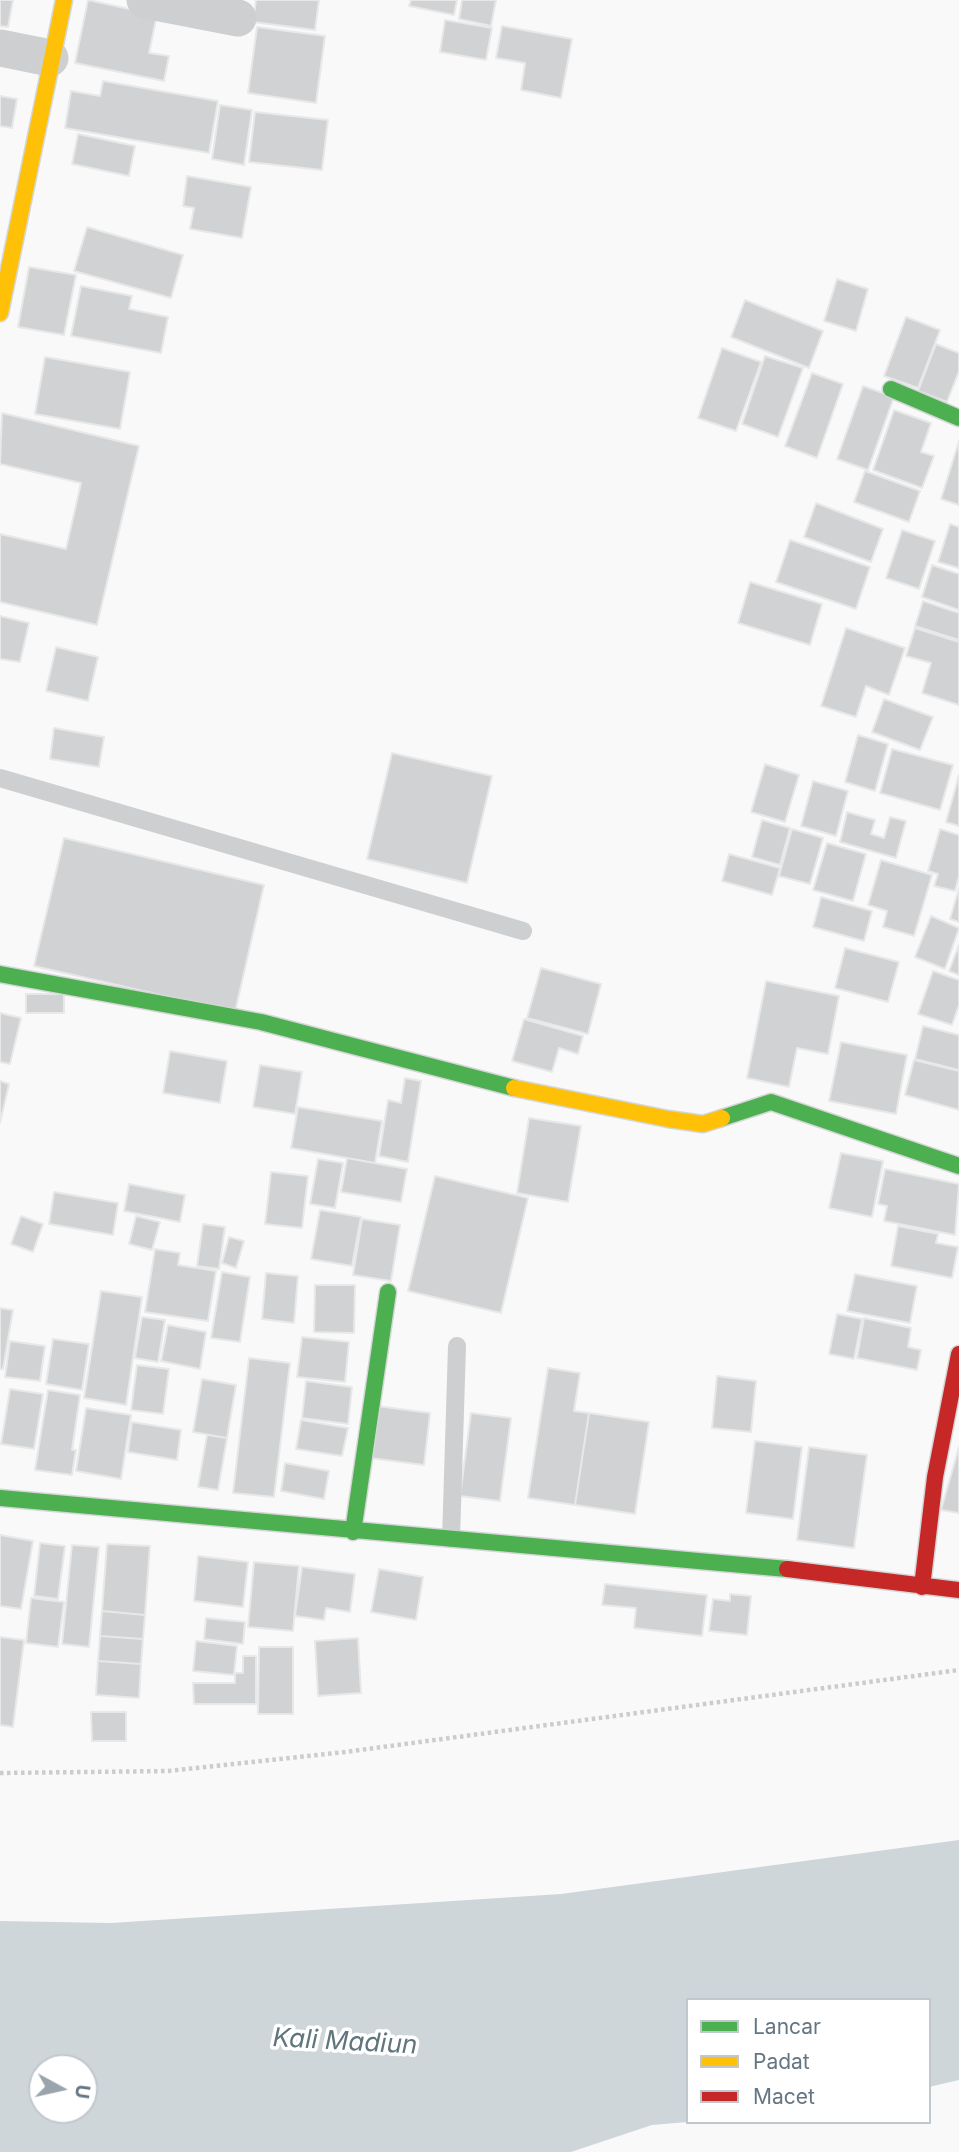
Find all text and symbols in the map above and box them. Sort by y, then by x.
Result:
legend [686,1998,931,2124]
text: Lancar [753,2014,821,2039]
water label: Kali Madiun [272,2023,418,2061]
text: Padat [753,2049,810,2074]
north arrow [28,2054,98,2124]
text: U [70,2083,95,2100]
text: Macet [753,2084,815,2109]

